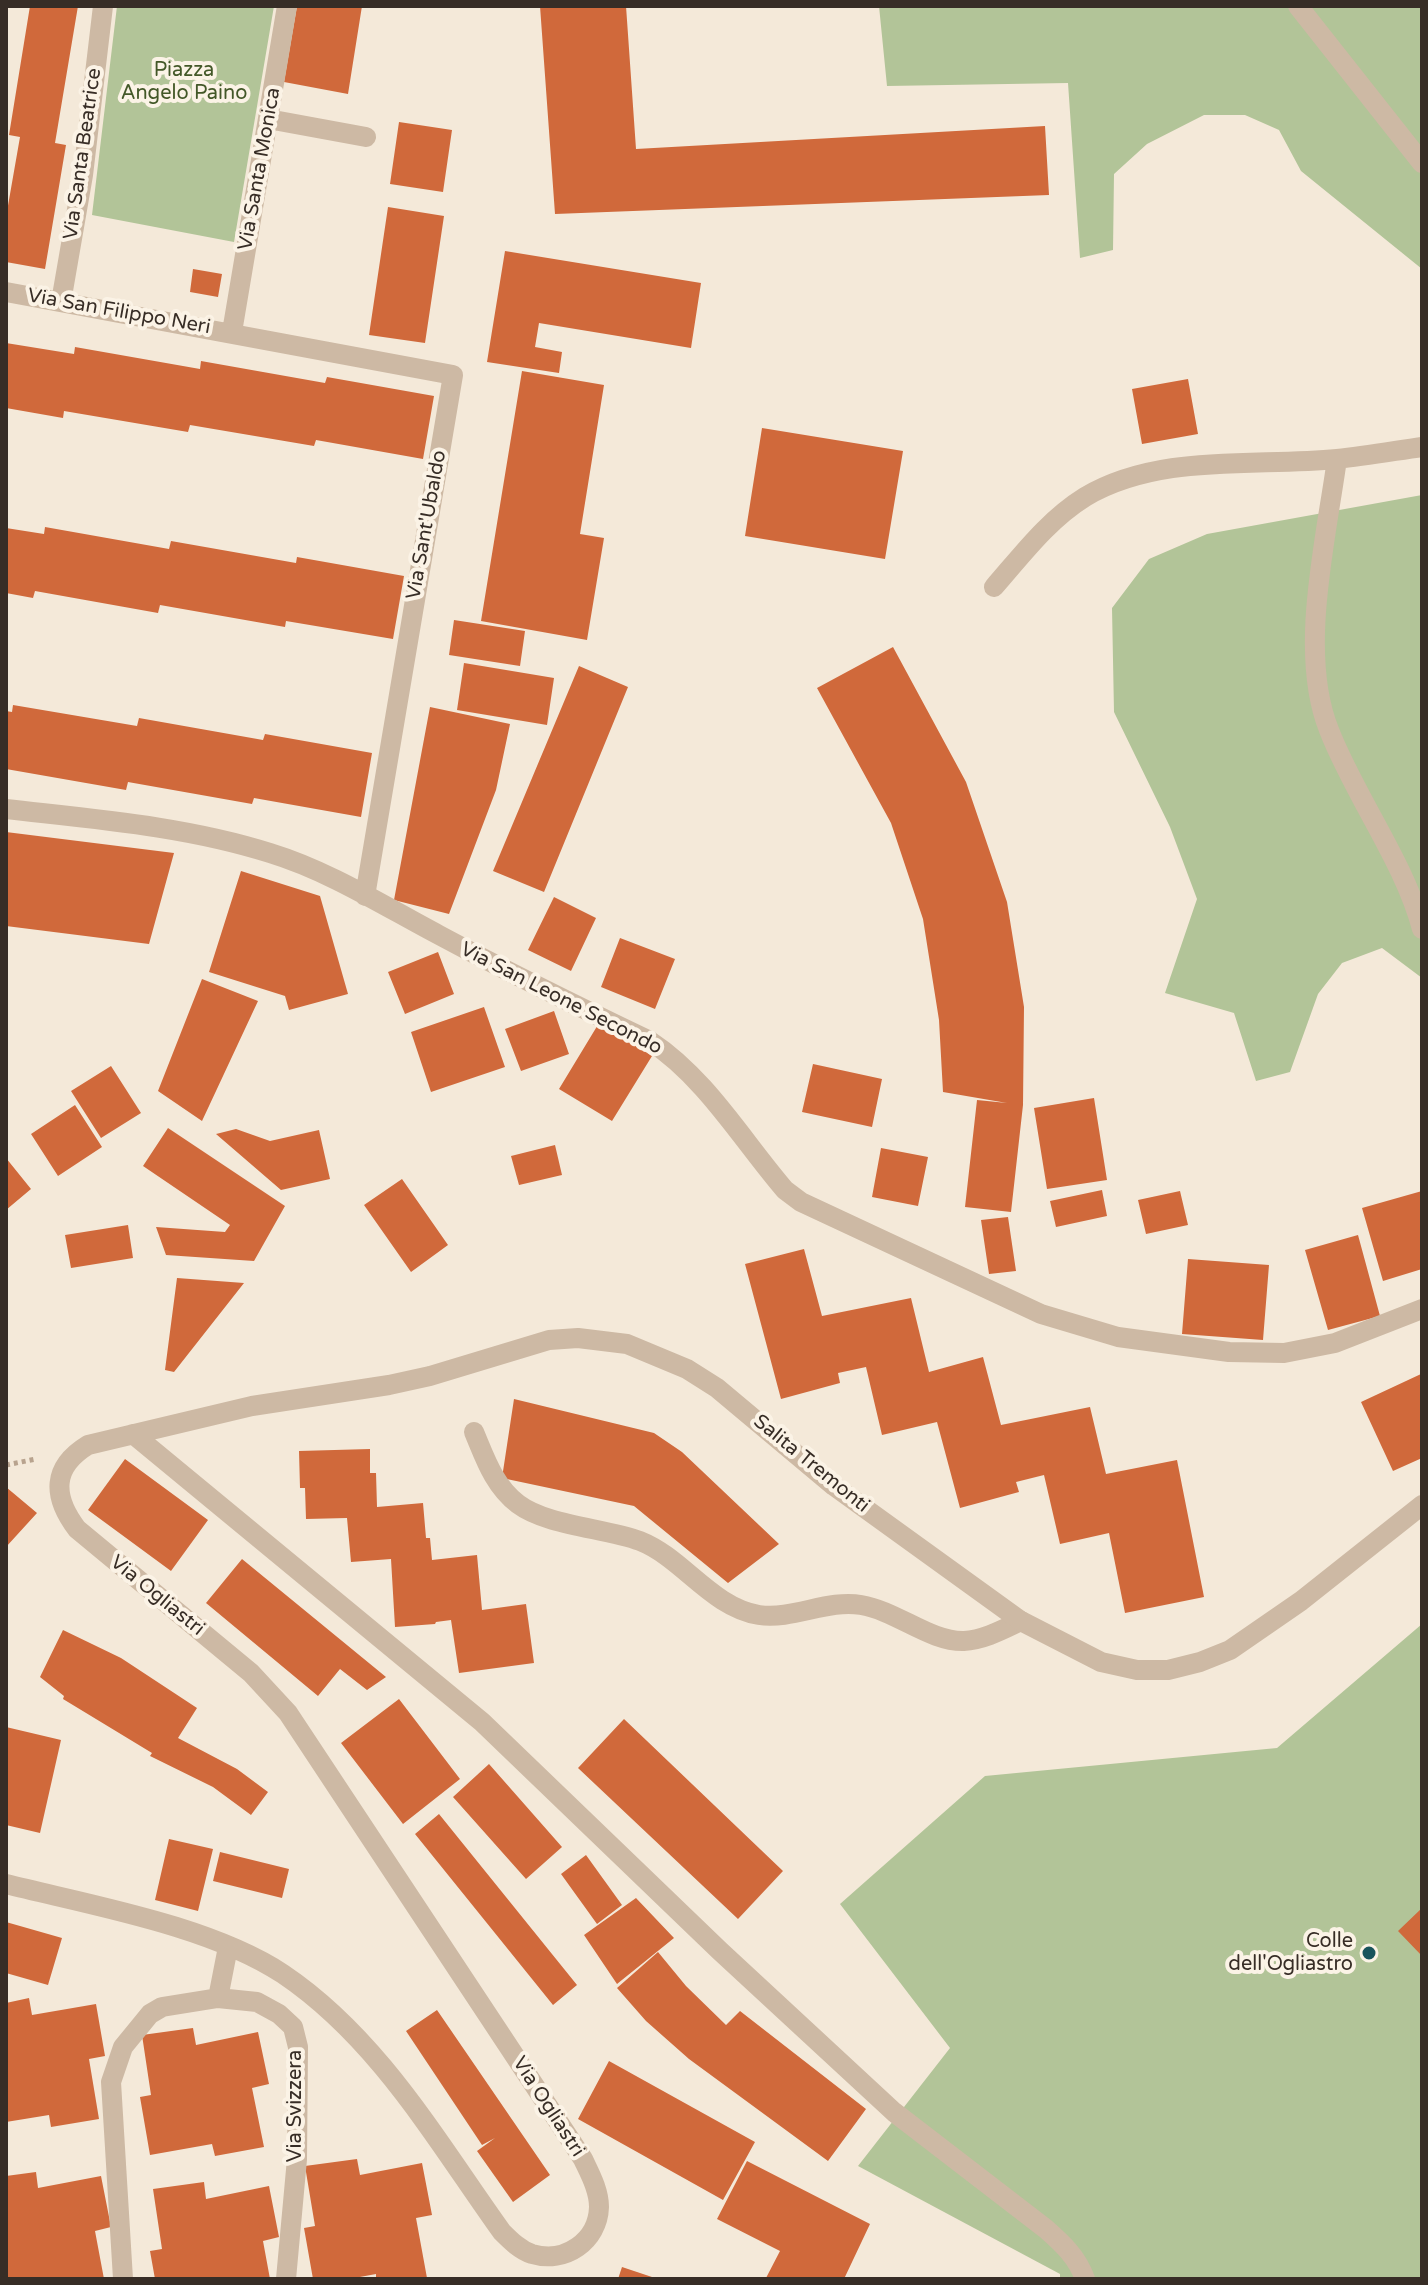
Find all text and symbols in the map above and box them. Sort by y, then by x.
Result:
park label: Piazza Angelo Paino [121,59,247,106]
street label: Via Santa Beatrice [59,67,107,241]
street label: Via Santa Monica [234,86,286,252]
street label: Via San Filippo Neri [26,284,212,340]
street label: Via Sant'Ubaldo [402,448,452,602]
street label: Via San Leone Secondo [456,938,666,1060]
street label: Salita Tremonti [748,1410,874,1518]
street label: Via Ogliastri [105,1551,209,1641]
place label: Colle dell'Ogliastro [1228,1930,1353,1977]
marker: Colle dell'Ogliastro [1360,1944,1378,1962]
street label: Via Svizzera [284,2050,308,2162]
street label: Via Ogliastri [507,2052,589,2162]

